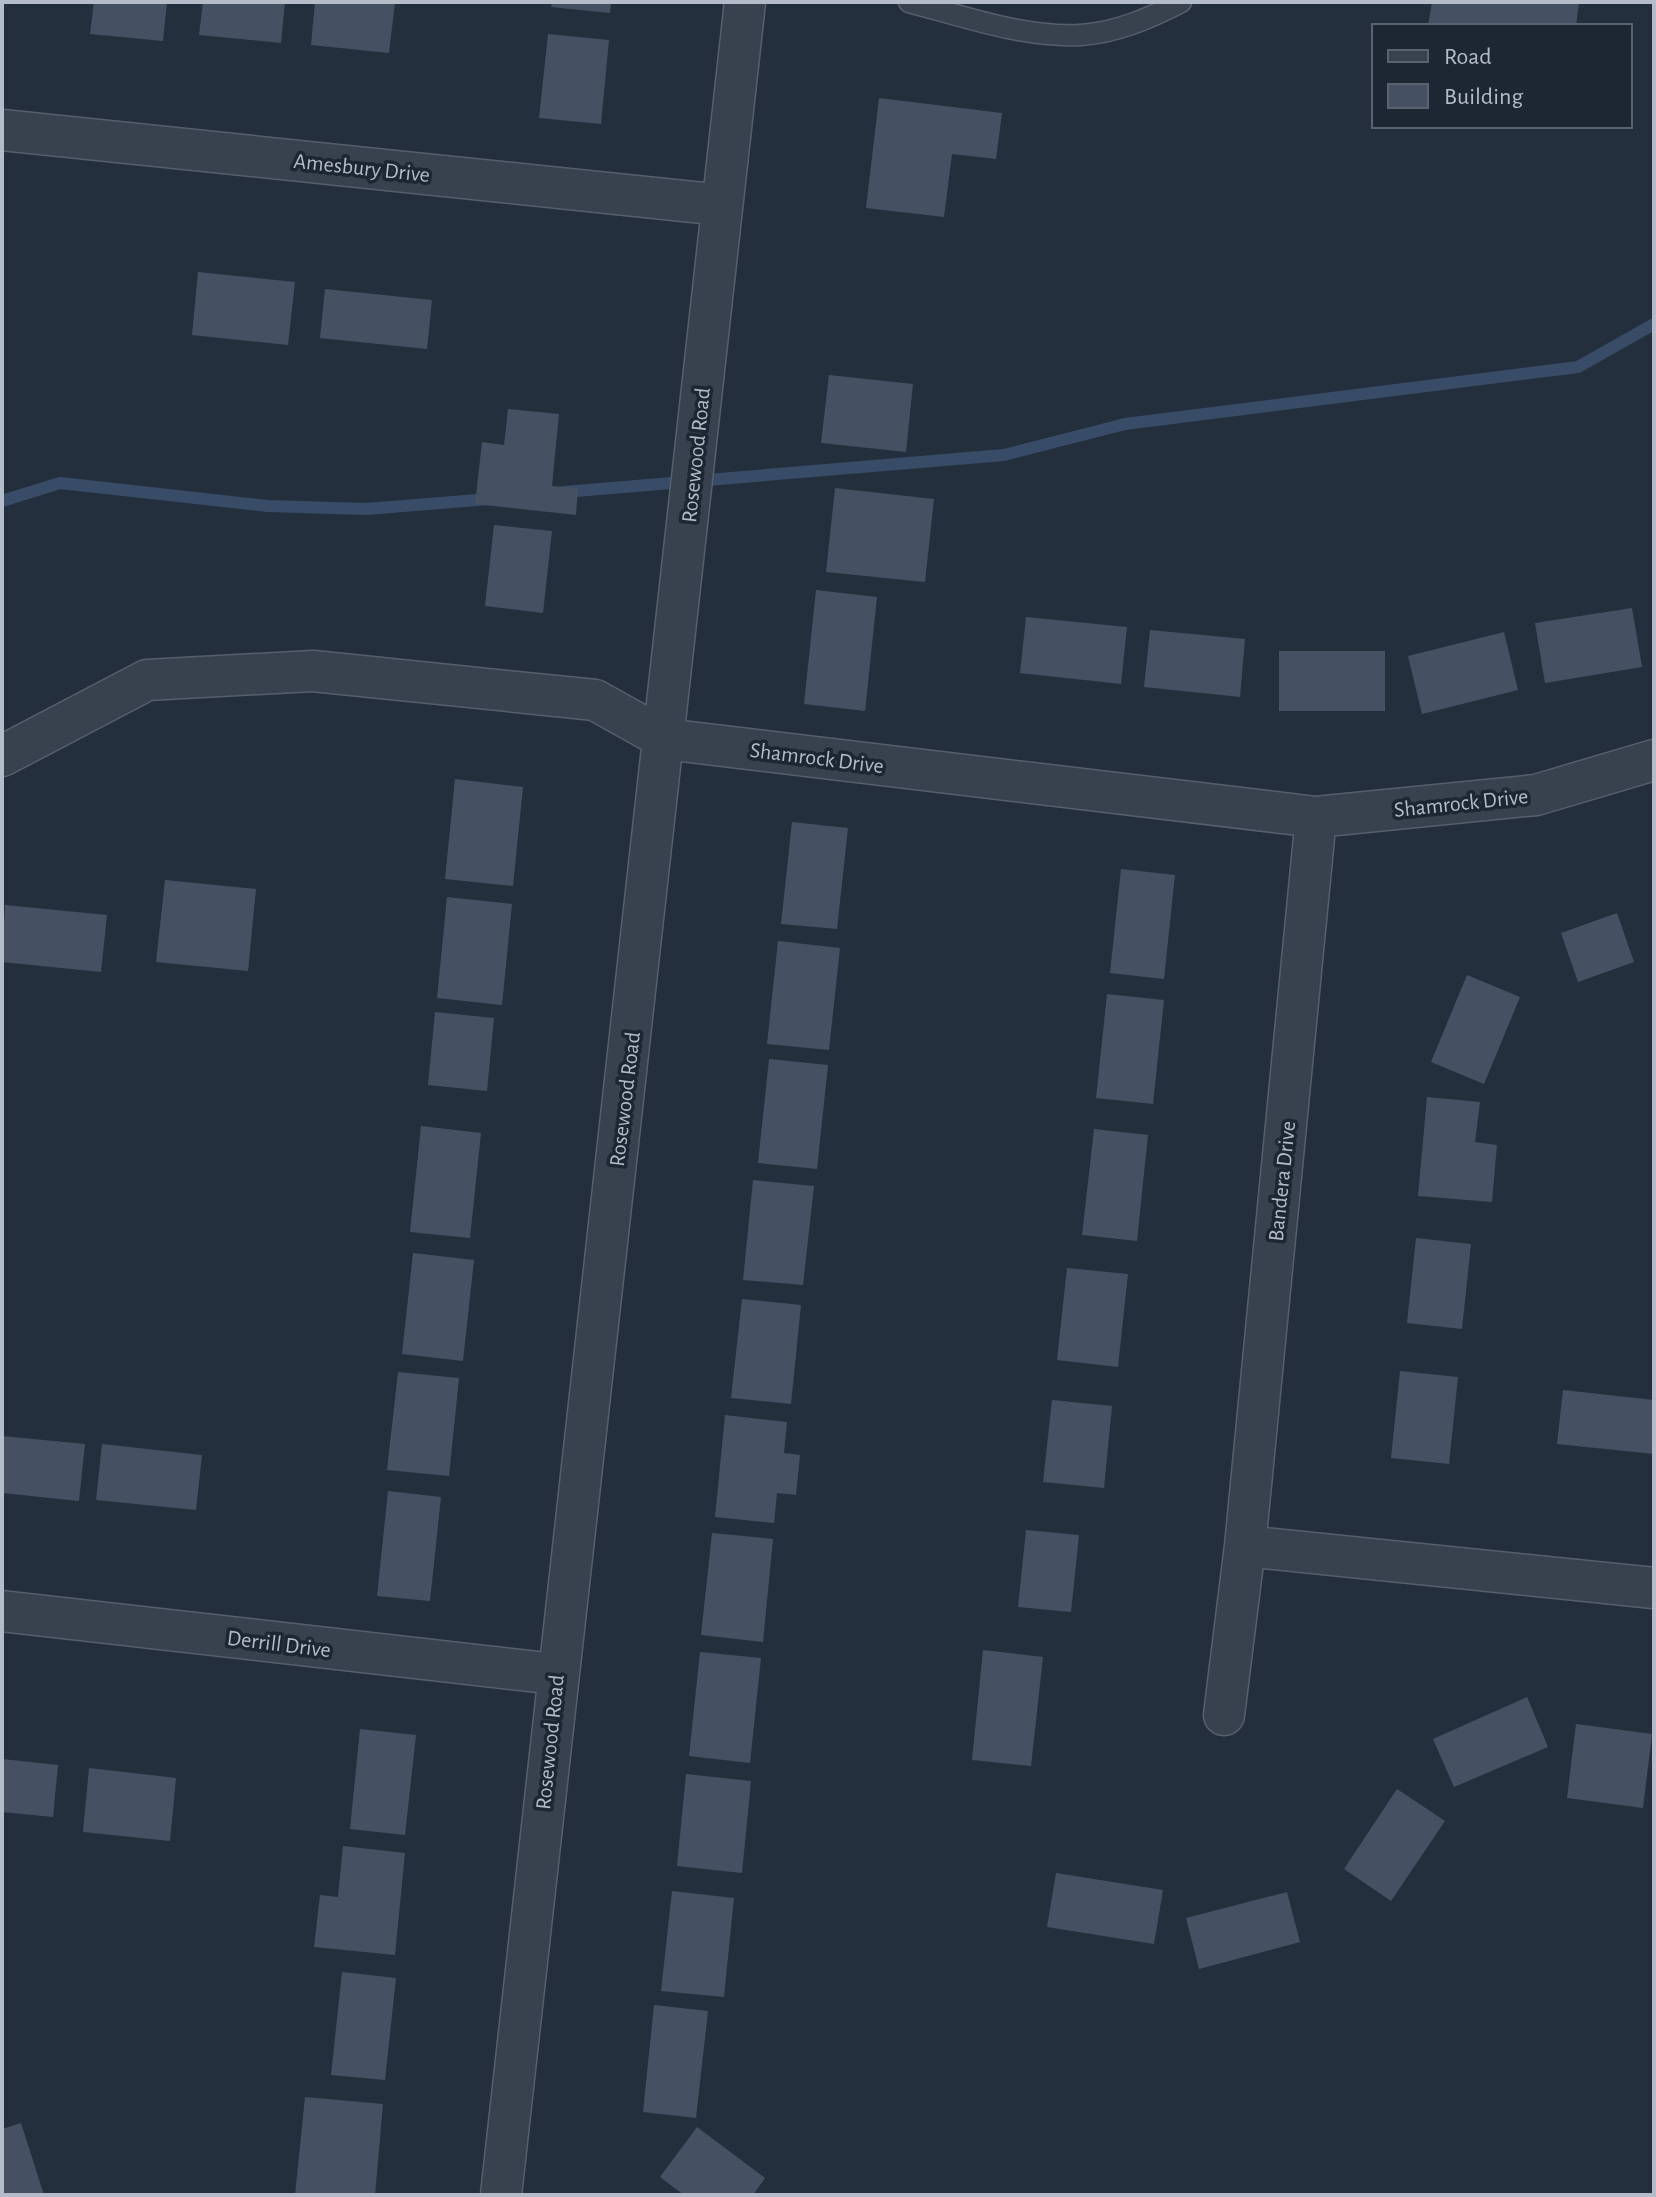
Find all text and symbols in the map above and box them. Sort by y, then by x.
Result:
legend [1372,24,1632,128]
text: Road [1444,45,1492,69]
text: Building [1444,85,1523,109]
street label: Amesbury Drive [293,150,431,186]
street label: Rosewood Road [678,387,714,524]
street label: Shamrock Drive [749,739,885,777]
street label: Shamrock Drive [1393,785,1529,821]
street label: Rosewood Road [606,1031,644,1168]
street label: Bandera Drive [1265,1120,1299,1242]
street label: Derrill Drive [226,1627,332,1661]
street label: Rosewood Road [532,1674,568,1811]

